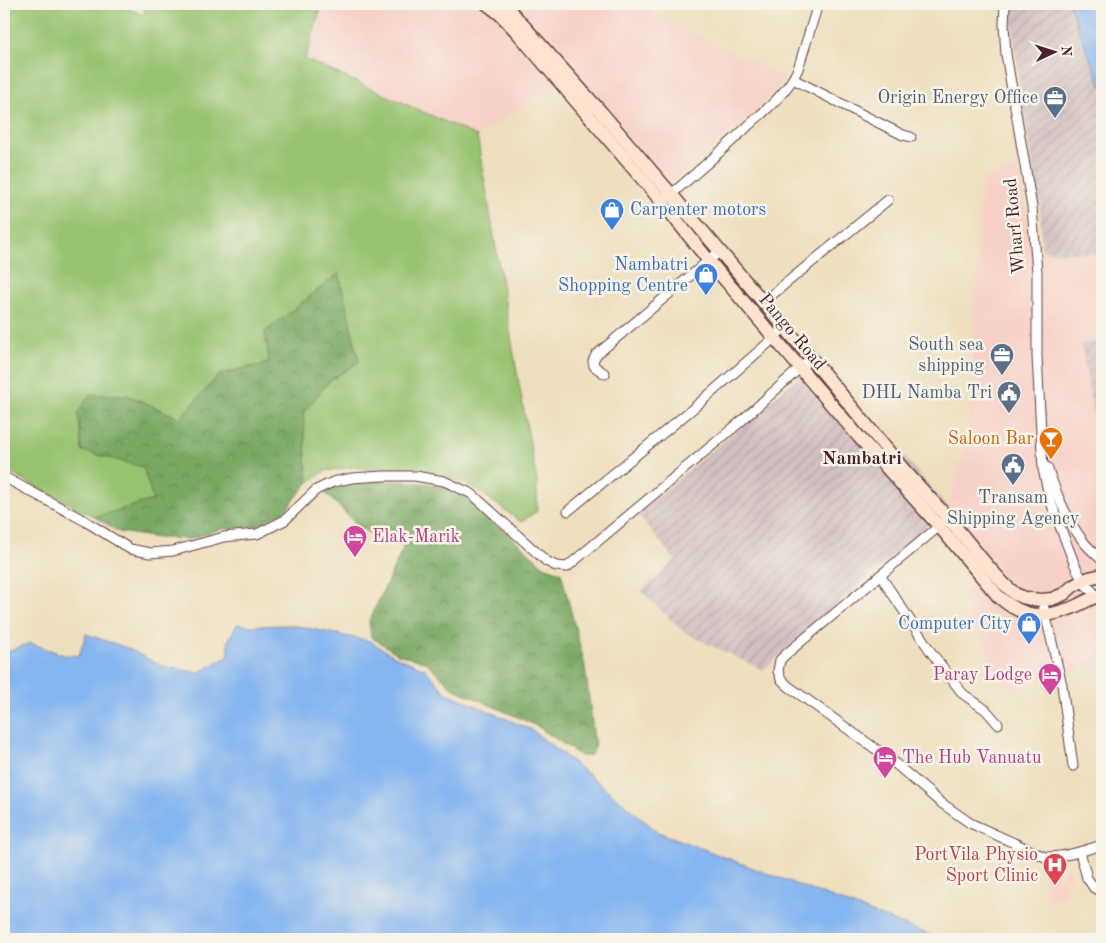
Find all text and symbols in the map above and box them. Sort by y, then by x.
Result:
north arrow [1028,28,1078,78]
text: N [1059,45,1073,57]
office icon: Origin Energy Office [1042,85,1068,119]
place label: Origin Energy Office [878,89,1038,107]
street label: Wharf Road [1002,177,1028,275]
shop icon: Carpenter motors [599,197,625,231]
place label: Carpenter motors [630,201,766,219]
place label: Nambatri Shopping Centre [558,256,688,295]
shop icon: Nambatri Shopping Centre [693,262,719,296]
street label: Pango Road [755,290,829,374]
place label: South sea shipping [908,336,984,375]
office icon: South sea shipping [989,342,1015,376]
public building icon: DHL Namba Tri [996,380,1022,414]
place label: DHL Namba Tri [861,384,992,402]
bar icon: Saloon Bar [1038,426,1064,460]
place label: Saloon Bar [948,430,1035,448]
district label: Nambatri [822,450,902,469]
public building icon: Transam Shipping Agency [1000,452,1026,486]
place label: Transam Shipping Agency [947,489,1080,528]
hotel icon: Elak-Marik [342,524,368,558]
place label: Elak-Marik [372,528,460,546]
shop icon: Computer City [1016,611,1042,645]
place label: Computer City [898,615,1012,633]
hotel icon: Paray Lodge [1037,662,1063,696]
place label: Paray Lodge [933,666,1032,684]
hotel icon: The Hub Vanuatu [872,745,898,779]
place label: The Hub Vanuatu [902,749,1042,767]
place label: PortVila Physio Sport Clinic [914,846,1038,885]
hospital icon: PortVila Physio Sport Clinic [1042,852,1068,886]

